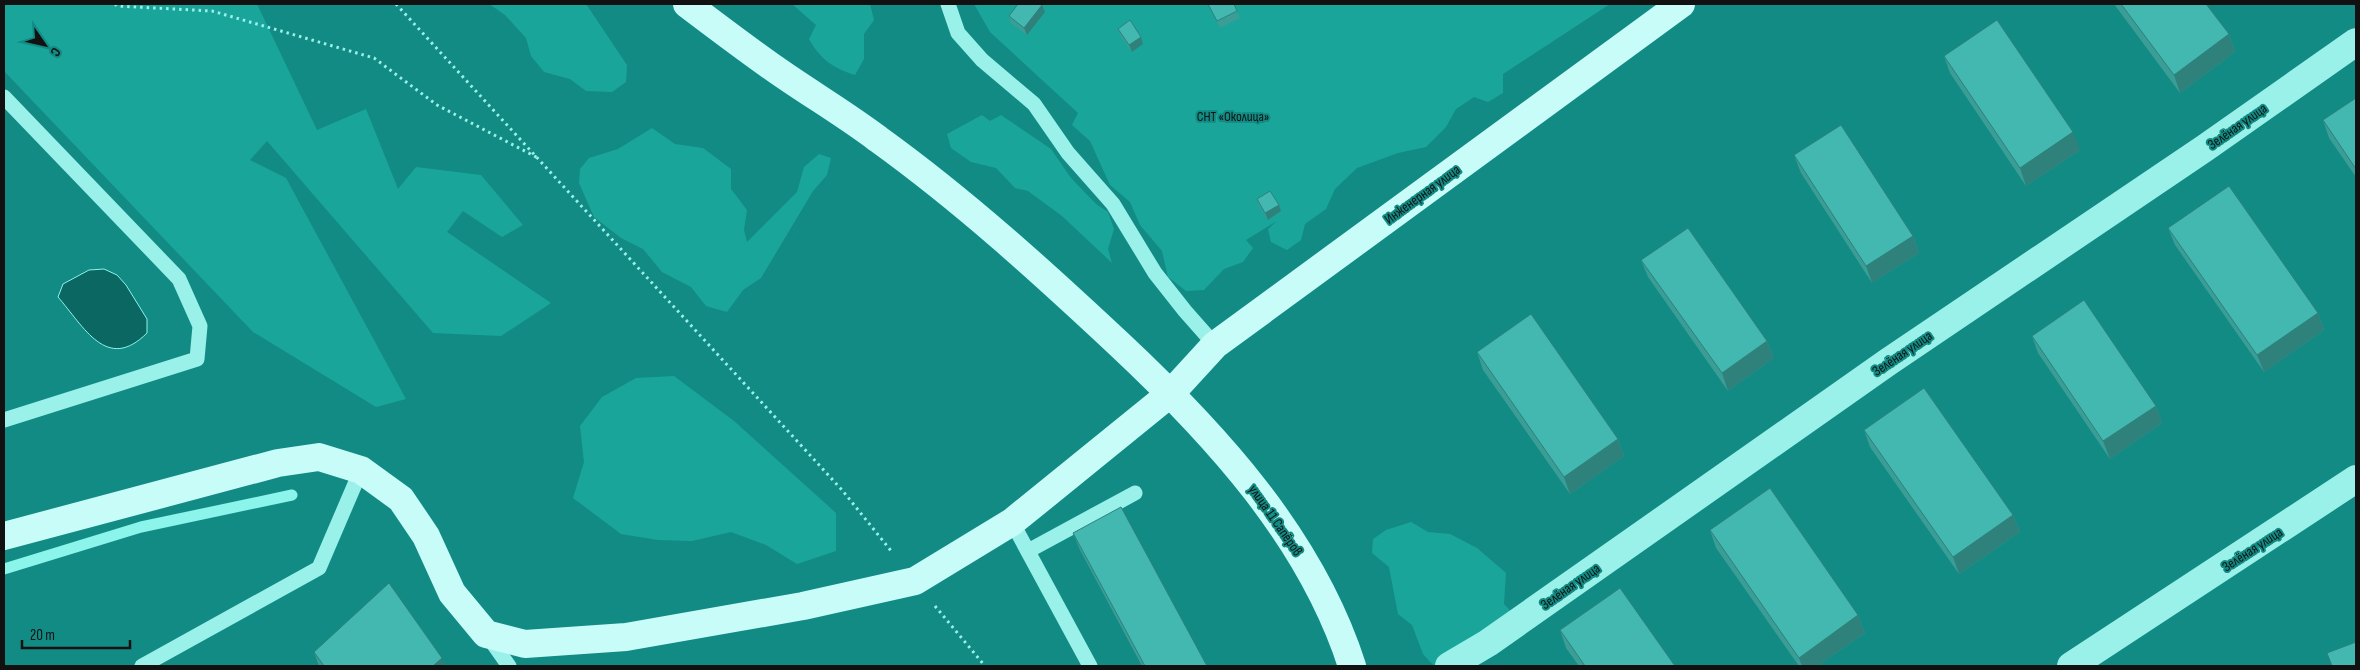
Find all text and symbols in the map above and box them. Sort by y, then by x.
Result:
north arrow [20,20,70,70]
text: С [46,44,64,60]
street label: Зелёная улица [2204,100,2270,153]
park label: СНТ «Околица» [1197,108,1269,125]
street label: Инженерная улица [1381,161,1464,228]
street label: Зелёная улица [1869,327,1935,380]
street label: улица 11 Сапёров [1245,482,1306,559]
street label: Зелёная улица [2219,524,2286,575]
street label: Зелёная улица [1537,560,1603,613]
scale bar [22,618,130,650]
text: 20 m [30,626,55,645]

